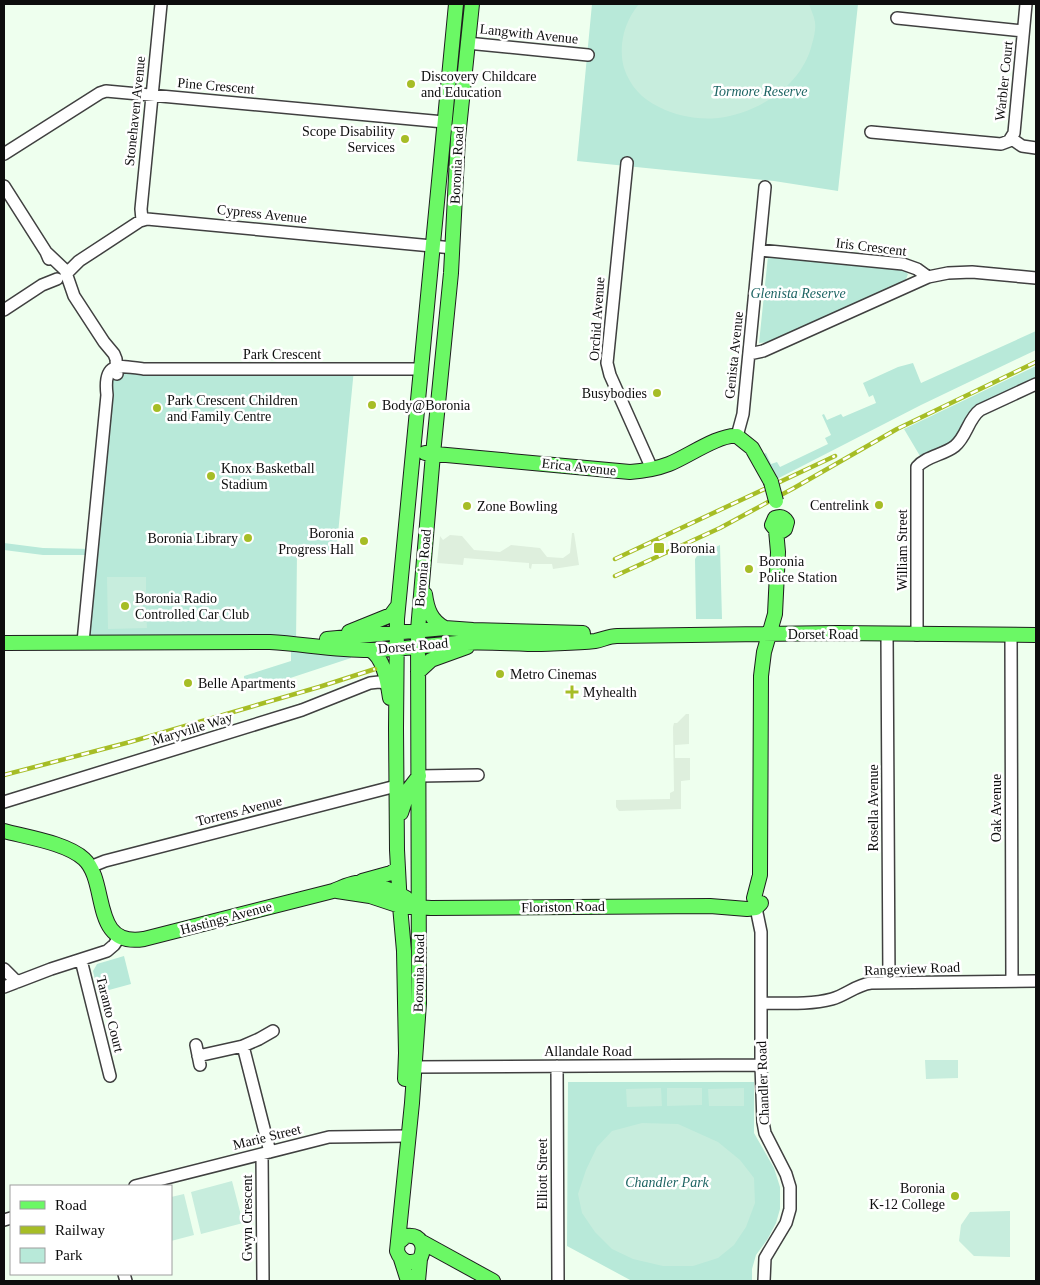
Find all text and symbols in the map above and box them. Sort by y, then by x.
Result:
street label: Langwith Avenue [479,21,579,47]
street label: Warbler Court [992,40,1016,122]
street label: Stonehaven Avenue [122,55,148,167]
place label: Discovery Childcare and Education [421,69,536,100]
street label: Pine Crescent [177,75,255,97]
marker: Discovery Childcare and Education [405,78,417,90]
park label: Tormore Reserve [712,84,808,99]
place label: Scope Disability Services [302,124,395,155]
street label: Boronia Road [447,126,467,204]
marker: Scope Disability Services [399,133,411,145]
street label: Cypress Avenue [216,202,308,226]
street label: Iris Crescent [835,235,907,259]
street label: Orchid Avenue [587,277,607,361]
park label: Glenista Reserve [750,286,846,301]
street label: Genista Avenue [722,310,746,400]
street label: Park Crescent [243,347,321,362]
place label: Busybodies [582,386,647,401]
marker: Busybodies [651,387,663,399]
place label: Park Crescent Children and Family Centre [167,393,298,424]
place label: Body@Boronia [382,398,471,413]
marker: Body@Boronia [366,399,378,411]
marker: Park Crescent Children and Family Centre [151,402,163,414]
street label: Erica Avenue [541,456,617,478]
place label: Knox Basketball Stadium [221,461,315,492]
marker: Knox Basketball Stadium [205,470,217,482]
place label: Centrelink [810,498,869,513]
place label: Zone Bowling [477,499,558,514]
marker: Centrelink [873,499,885,511]
marker: Zone Bowling [461,500,473,512]
street label: William Street [895,509,910,591]
place label: Boronia Progress Hall [278,526,355,557]
street label: Boronia Road [412,528,434,608]
place label: Boronia Library [147,531,238,546]
marker: Boronia Library [242,532,254,544]
marker: Boronia Progress Hall [358,535,370,547]
marker: Boronia [652,541,666,555]
place label: Boronia [670,541,716,556]
place label: Boronia Police Station [759,554,837,585]
marker: Boronia Police Station [743,563,755,575]
place label: Boronia Radio Controlled Car Club [135,591,249,622]
marker: Boronia Radio Controlled Car Club [119,600,131,612]
street label: Dorset Road [788,627,858,642]
street label: Dorset Road [377,635,449,657]
place label: Metro Cinemas [510,667,597,682]
marker: Metro Cinemas [494,668,506,680]
place label: Belle Apartments [198,676,296,691]
marker: Belle Apartments [182,677,194,689]
marker: Myhealth [565,685,579,699]
place label: Myhealth [583,685,637,700]
street label: Maryville Way [150,710,234,748]
street label: Rosella Avenue [866,764,881,852]
street label: Oak Avenue [989,774,1004,842]
street label: Torrens Avenue [195,793,283,829]
street label: Hastings Avenue [179,899,273,937]
street label: Floriston Road [521,899,605,915]
street label: Boronia Road [411,934,427,1012]
street label: Rangeview Road [864,960,960,978]
street label: Taranto Court [93,974,127,1054]
street label: Chandler Road [754,1041,772,1125]
street label: Allandale Road [544,1044,632,1059]
street label: Marie Street [231,1121,303,1153]
street label: Elliott Street [535,1138,550,1210]
street label: Gwyn Crescent [240,1175,255,1261]
park label: Chandler Park [625,1175,710,1190]
place label: Boronia K-12 College [869,1181,946,1212]
legend [10,1185,172,1275]
marker: Boronia K-12 College [949,1190,961,1202]
text: Road [55,1197,87,1213]
text: Railway [55,1222,105,1238]
text: Park [55,1247,83,1263]

